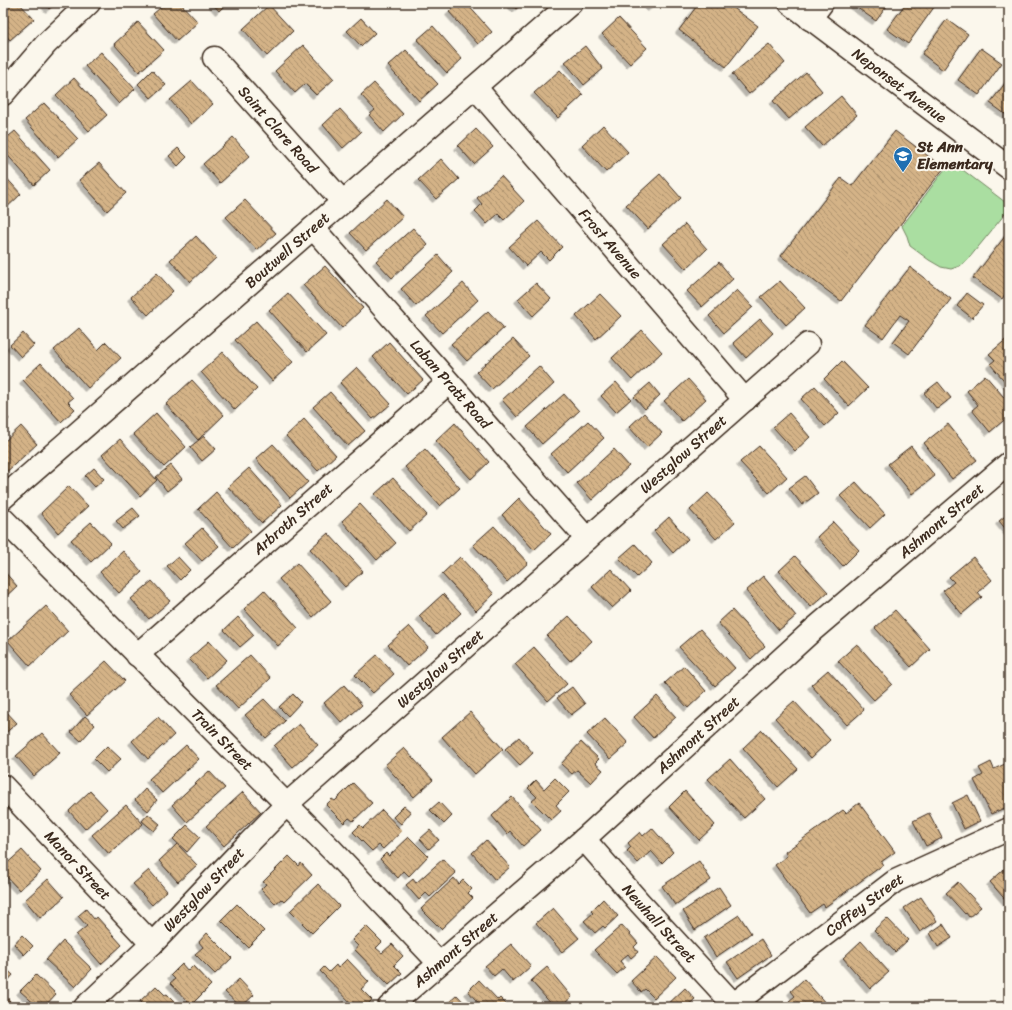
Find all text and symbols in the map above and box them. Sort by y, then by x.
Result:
street label: Neponset Avenue [846,41,953,130]
street label: Saint Clare Road [231,80,325,180]
place label: St Ann Elementary [916,134,993,177]
school or university icon: St Ann Elementary [892,145,914,173]
street label: Frost Avenue [572,202,649,285]
street label: Boutwell Street [239,205,336,295]
street label: Laban Pratt Road [403,333,498,436]
street label: Westglow Street [633,408,733,500]
street label: Arbroth Street [246,476,339,562]
street label: Ashmont Street [892,476,990,566]
street label: Westglow Street [391,622,490,715]
street label: Ashmont Street [650,689,746,781]
street label: Train Street [185,702,260,777]
street label: Manor Street [38,824,118,907]
street label: Westglow Street [157,841,251,938]
street label: Coffey Street [819,866,908,943]
street label: Newhall Street [616,878,703,970]
street label: Ashmont Street [406,905,505,995]

